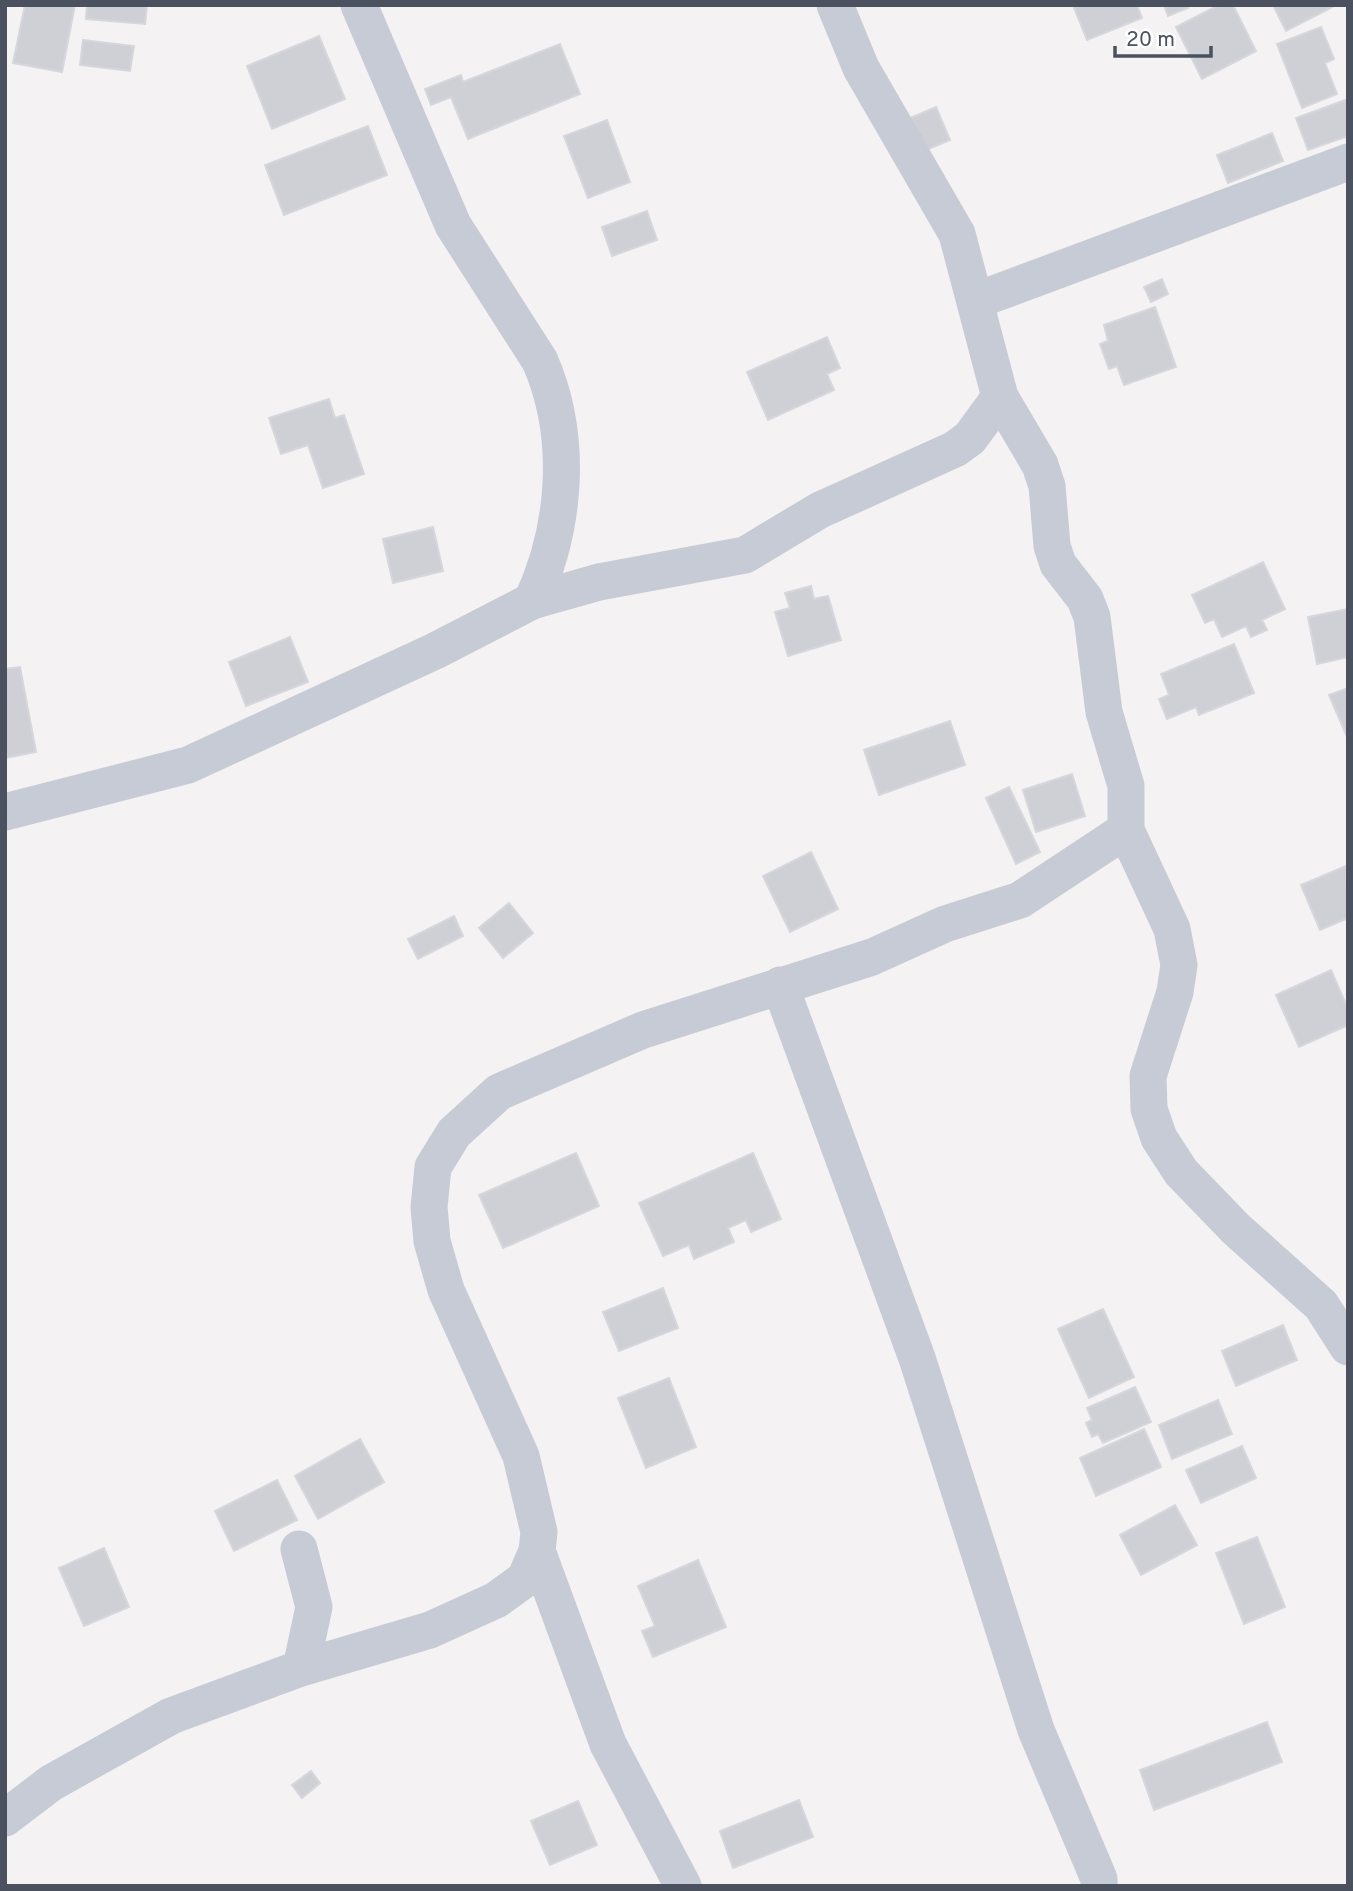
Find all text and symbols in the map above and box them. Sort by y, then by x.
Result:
scale bar [1115,14,1211,58]
text: 20 m [1126,27,1175,54]

